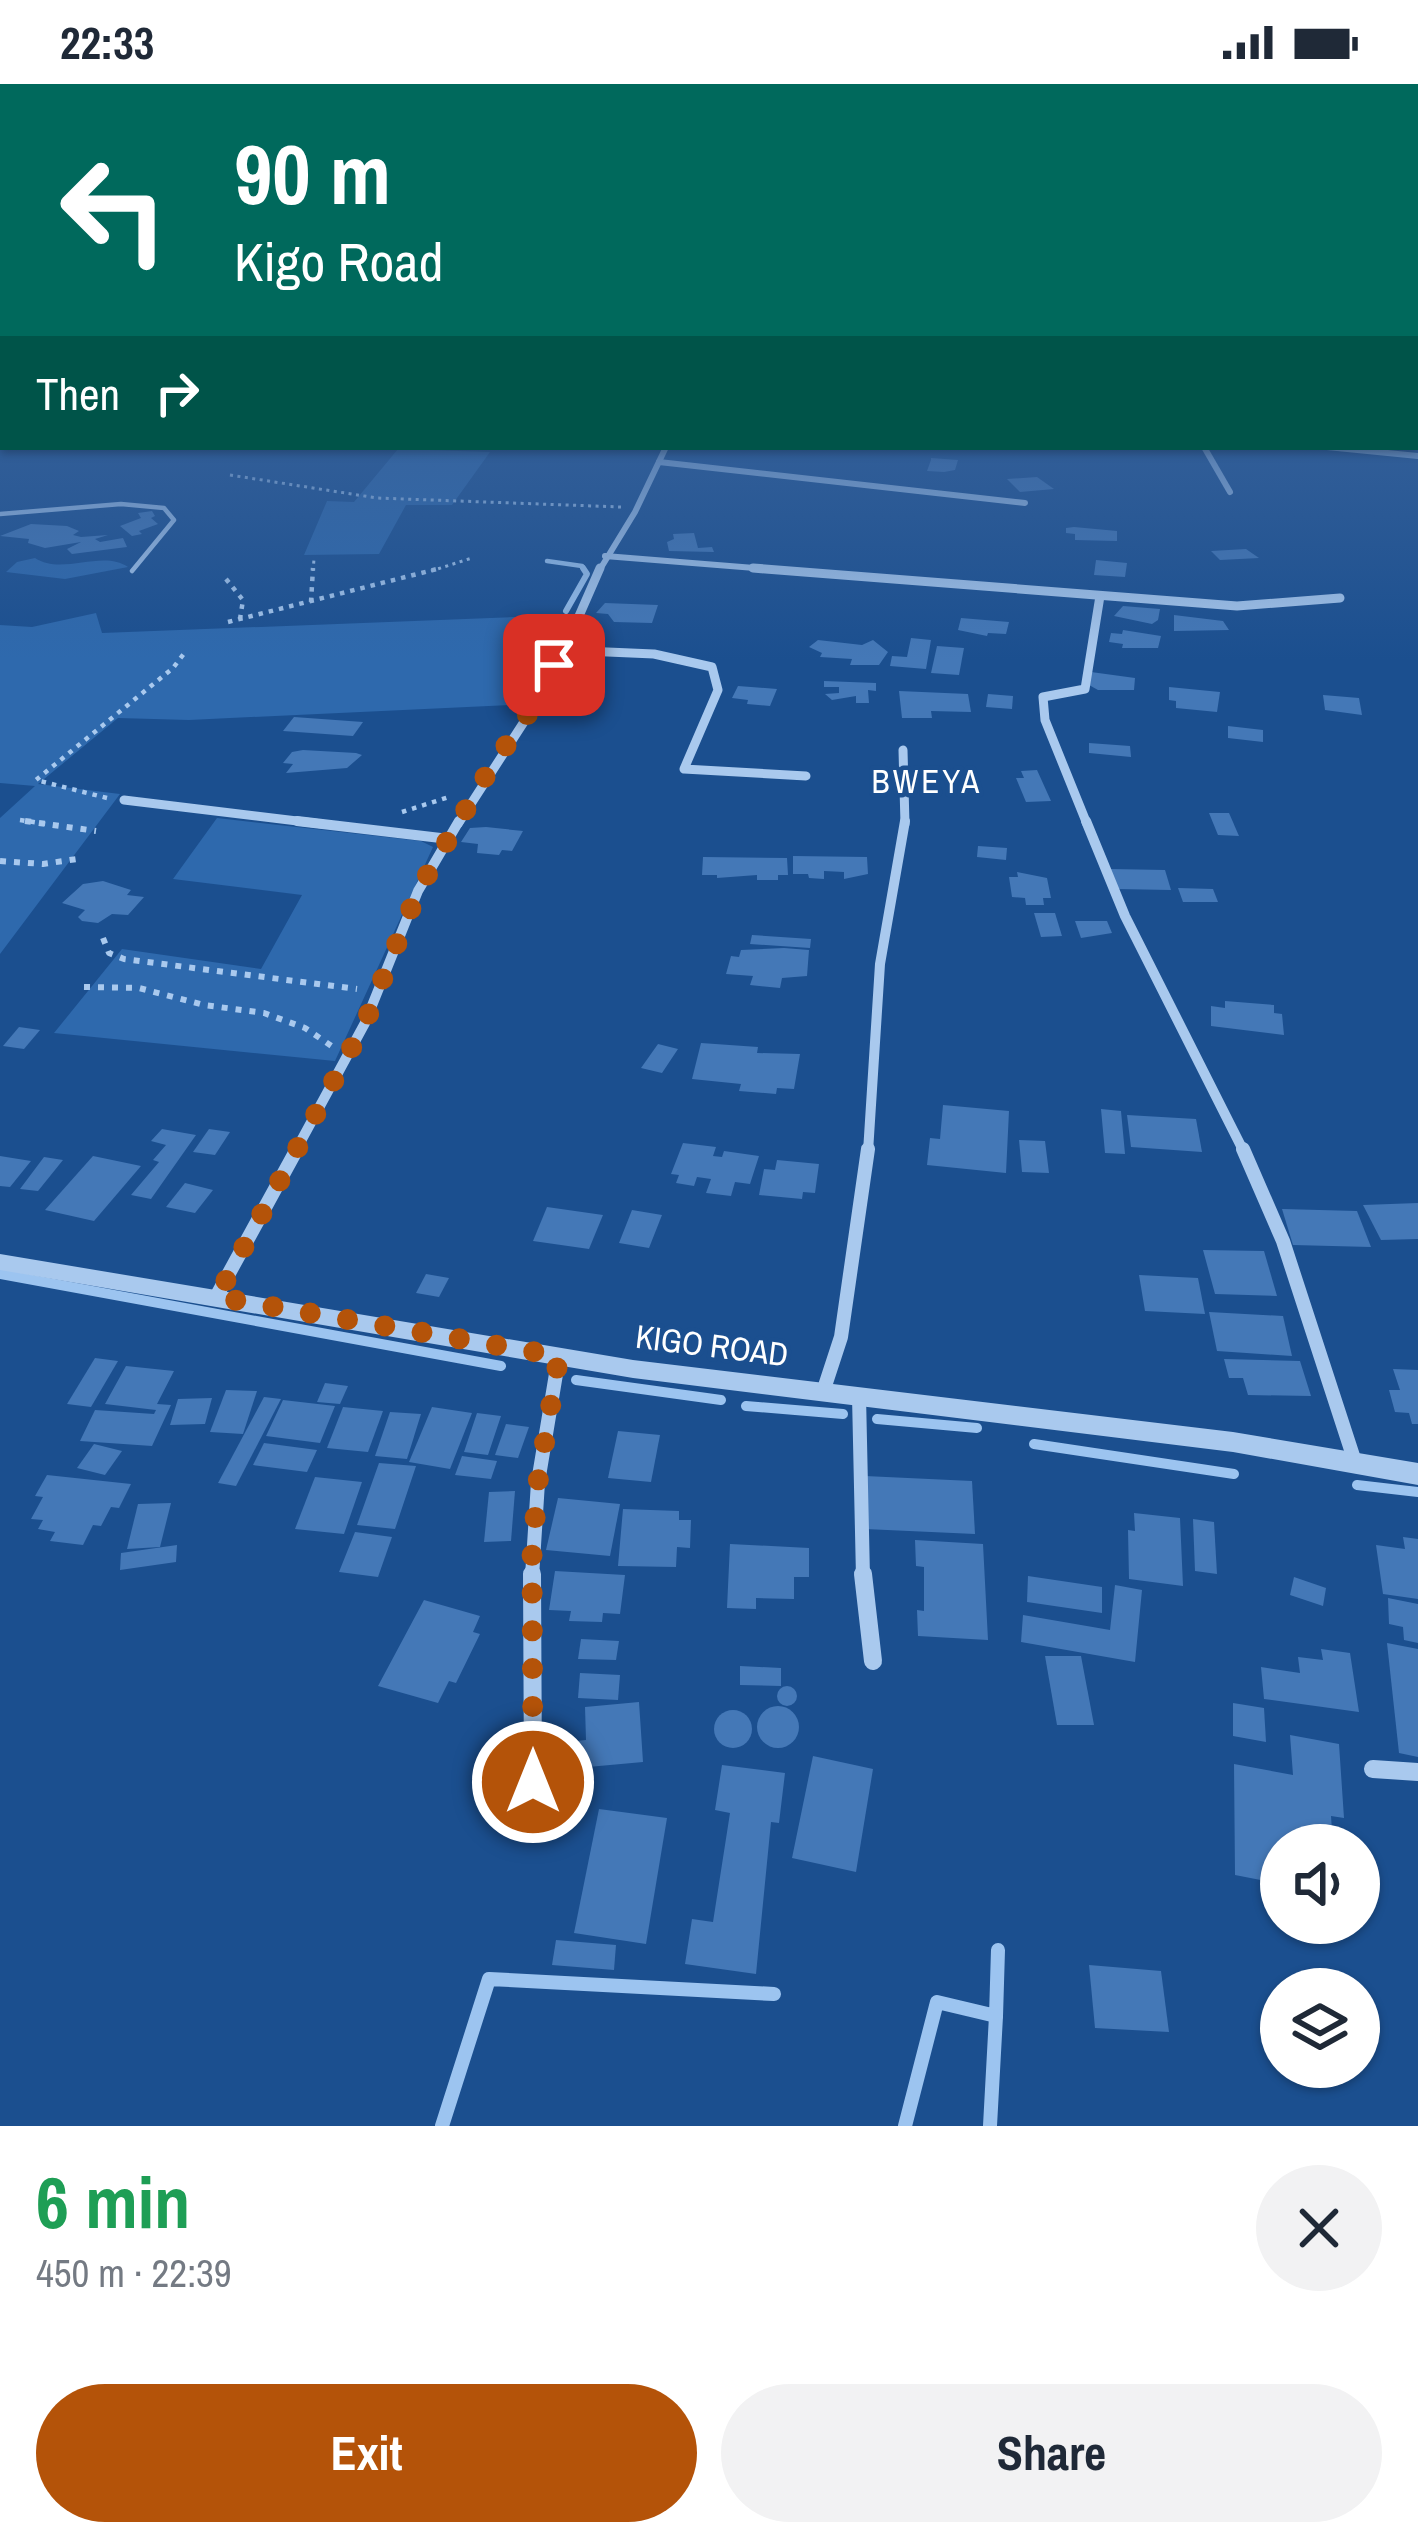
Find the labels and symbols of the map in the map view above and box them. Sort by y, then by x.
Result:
pin [503,614,605,716]
district label: BWEYA [872,759,982,803]
street label: KIGO ROAD [633,1314,791,1376]
position arrow [470,1719,596,1845]

